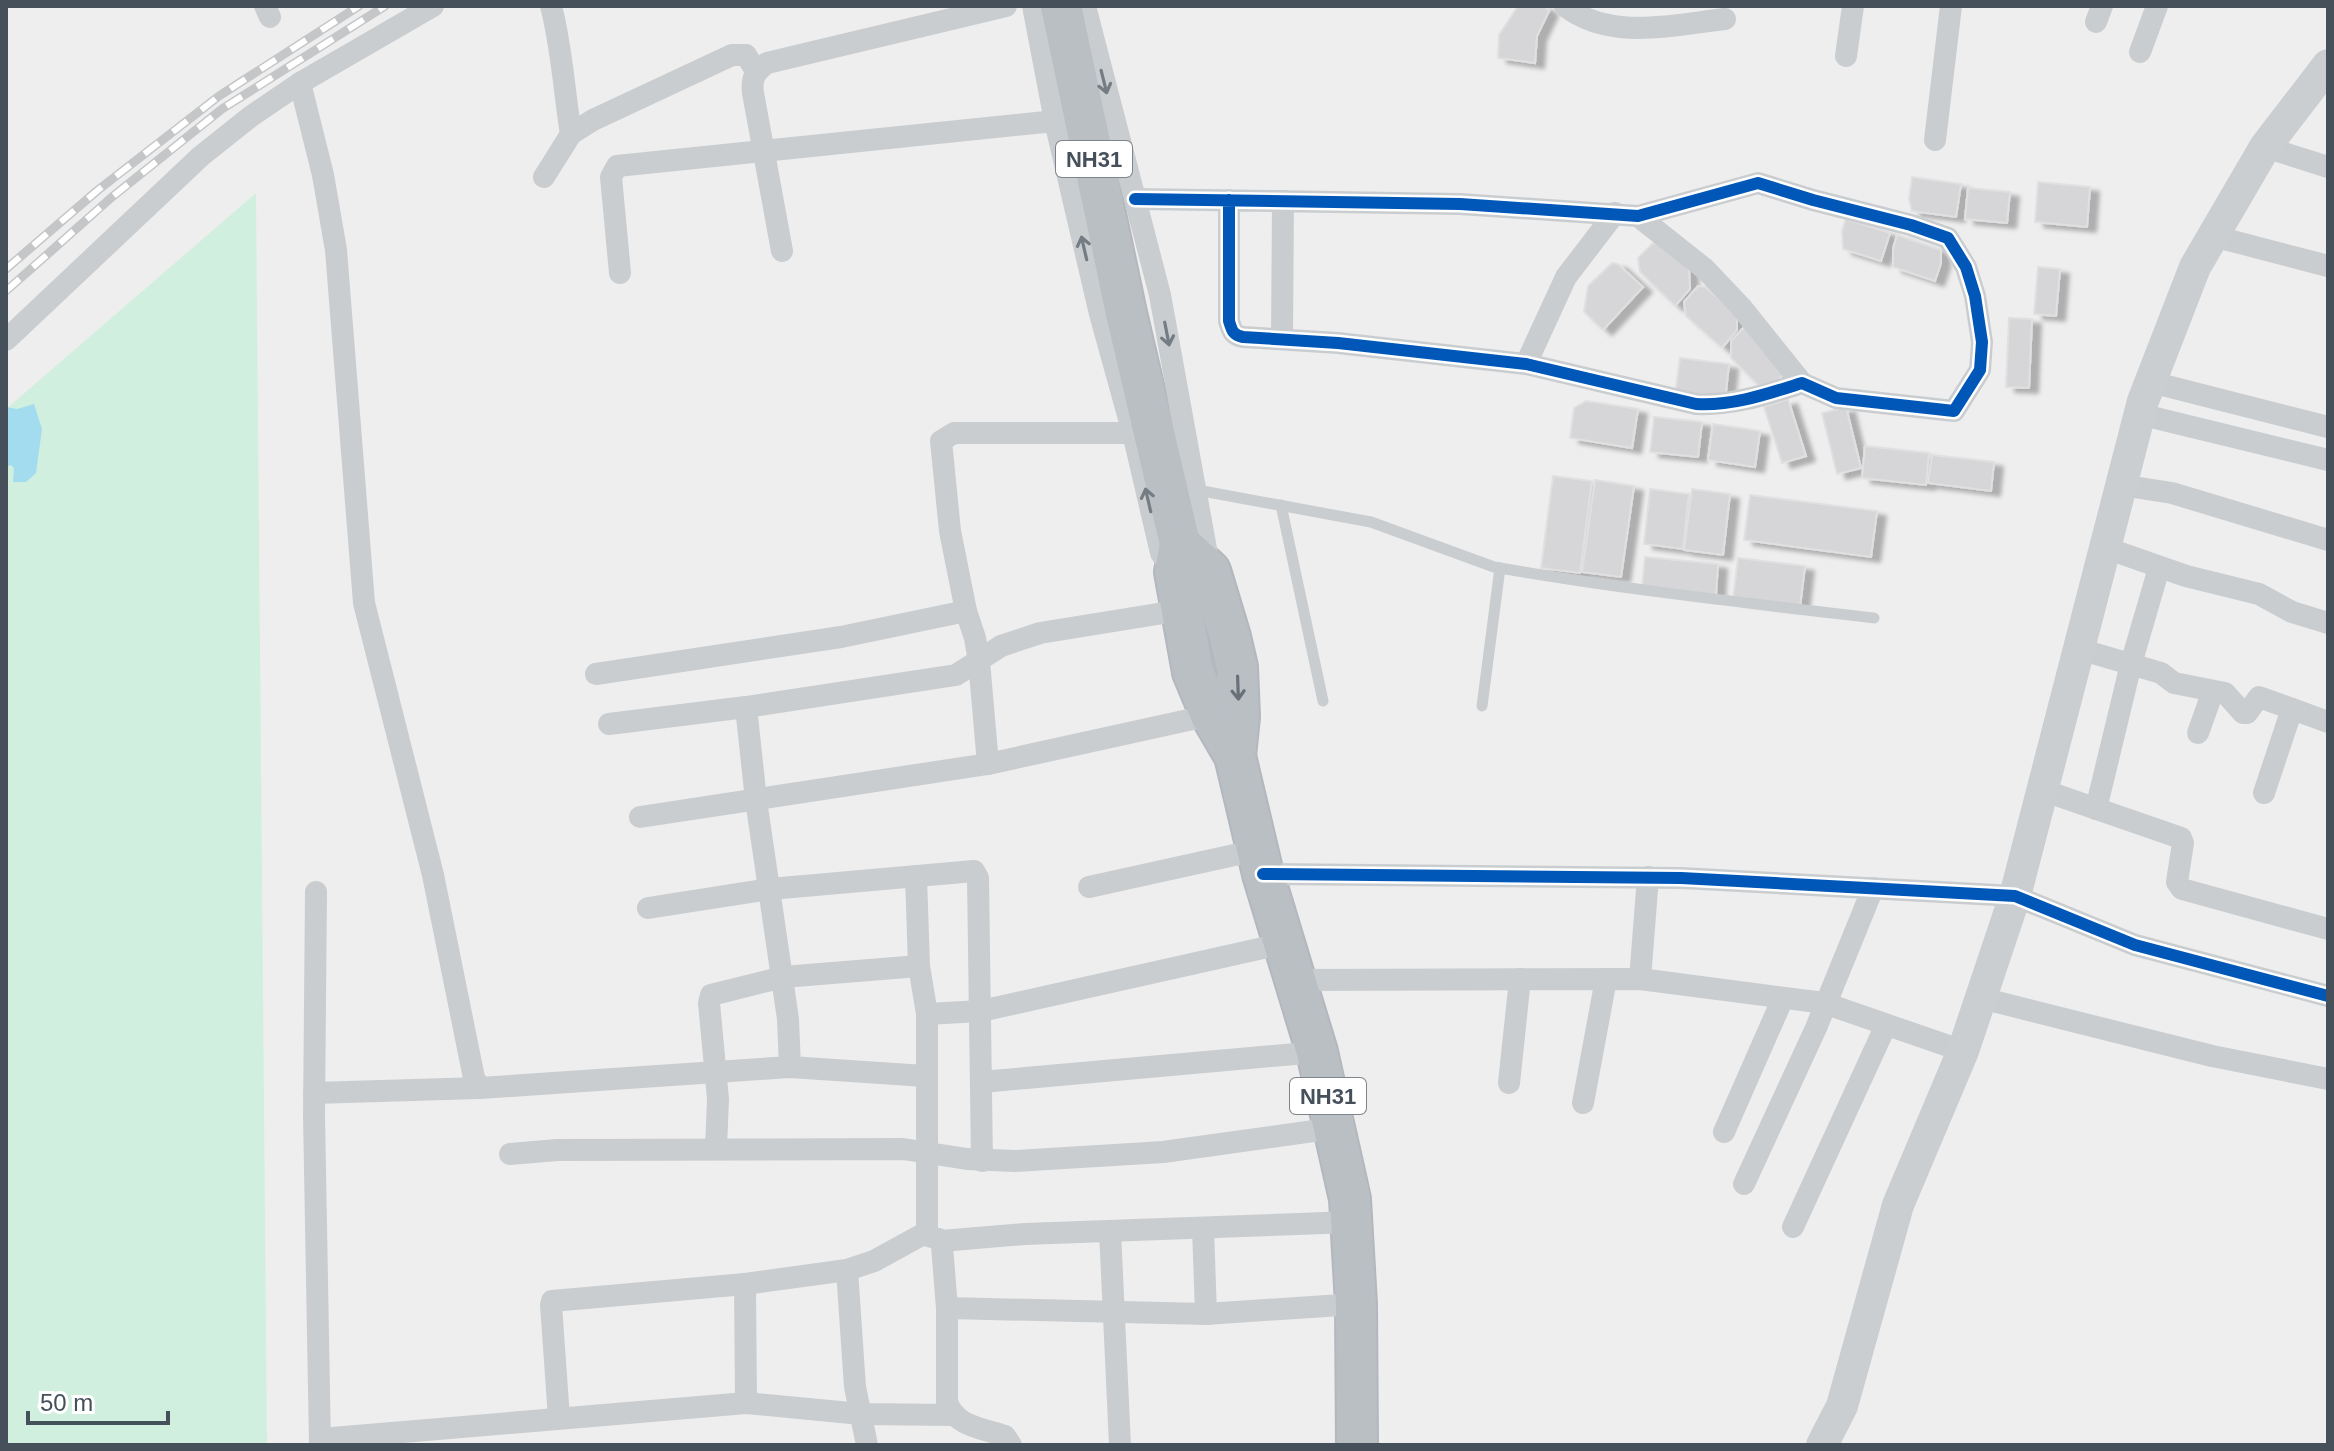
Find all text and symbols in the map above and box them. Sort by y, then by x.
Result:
one-way arrow [1098,68,1113,94]
road number: NH31 [1056,141,1132,177]
one-way arrow [1076,236,1091,262]
one-way arrow [1161,321,1176,346]
one-way arrow [1140,488,1155,514]
one-way arrow [1230,674,1246,701]
road number: NH31 [1290,1078,1366,1114]
scale bar [28,1375,168,1425]
text: 50 m [40,1389,93,1416]

